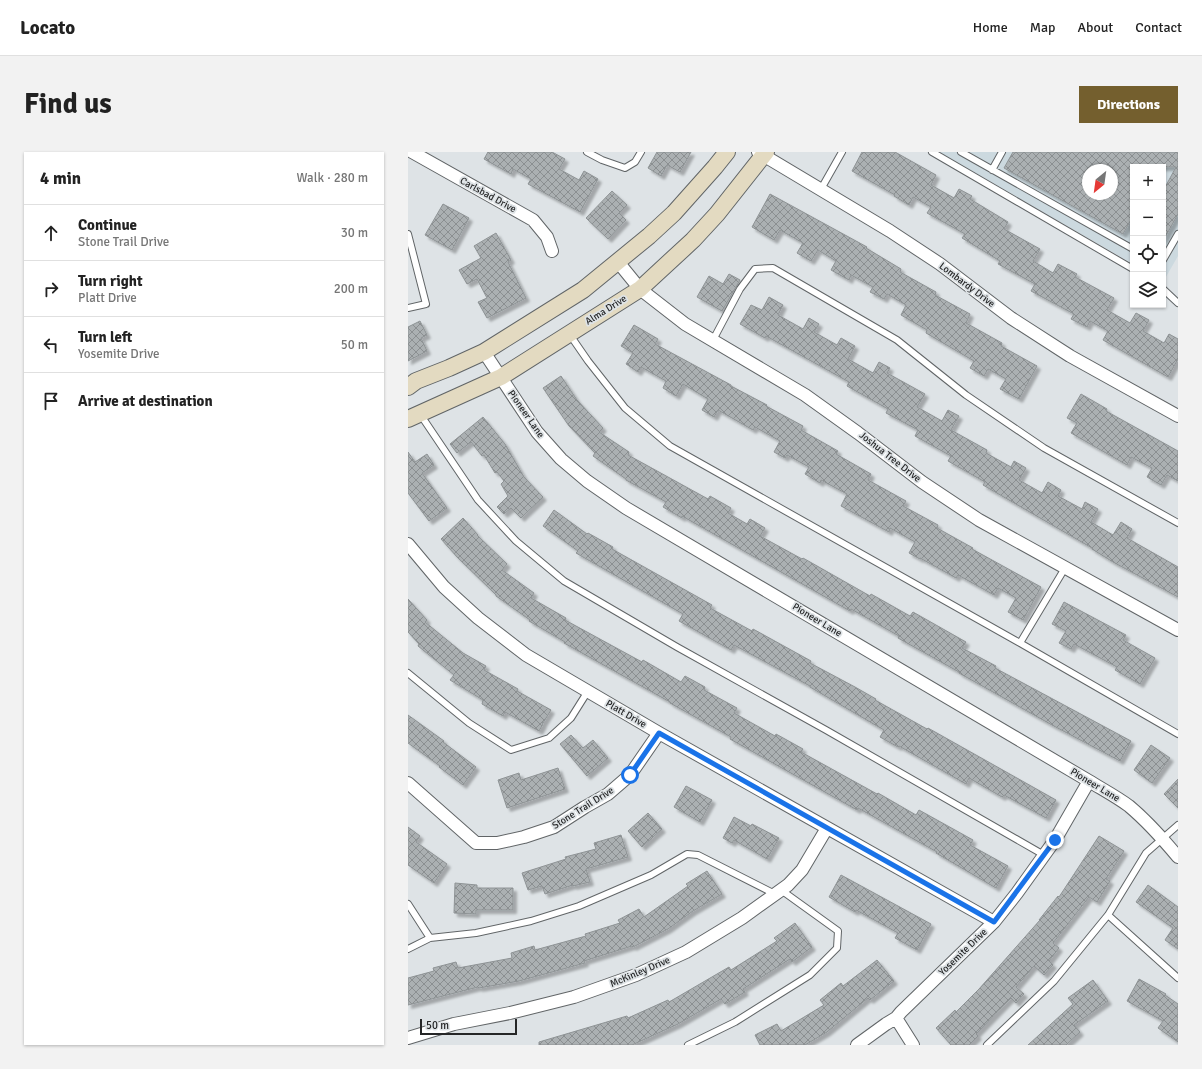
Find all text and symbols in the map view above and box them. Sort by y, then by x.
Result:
text: Locato [20,16,75,40]
text: Home [973,19,1008,36]
text: Map [1030,19,1055,36]
text: About [1077,19,1113,36]
text: Contact [1135,19,1182,36]
button: Directions [1079,86,1178,123]
text: Find us [24,87,112,121]
north arrow [1082,164,1118,200]
map controls [1130,164,1166,308]
button: + [1130,164,1166,200]
text: 4 min [40,168,81,189]
text: Walk · 280 m [297,170,368,186]
street label: Carlsbad Drive [458,175,518,215]
button: − [1130,200,1166,236]
text: Continue [78,216,137,234]
icon: ahead [40,222,62,244]
text: 30 m [341,225,368,241]
text: Stone Trail Drive [78,234,169,250]
button: locate [1130,236,1166,272]
street label: Lombardy Drive [937,260,997,310]
text: Turn right [78,272,143,290]
button: layers [1130,272,1166,308]
icon: right [40,278,62,300]
text: 200 m [334,281,368,297]
text: Platt Drive [78,290,137,306]
street label: Alma Drive [583,293,629,327]
text: Turn left [78,328,132,346]
icon: left [40,334,62,356]
text: 50 m [341,337,368,353]
text: Yosemite Drive [78,346,159,362]
street label: Pioneer Lane [505,388,547,440]
icon: arrive [40,390,62,412]
text: Arrive at destination [78,392,213,410]
street label: Joshua Tree Drive [857,429,923,485]
street label: Pioneer Lane [790,601,844,639]
street label: Platt Drive [603,698,649,730]
route start [621,766,639,784]
street label: Pioneer Lane [1068,766,1122,804]
street label: Stone Trail Drive [550,784,616,832]
route end [1046,831,1064,849]
street label: Yosemite Drive [936,926,990,978]
street label: McKinley Drive [608,954,672,990]
scale bar [420,1017,517,1036]
text: 50 m [426,1019,449,1032]

